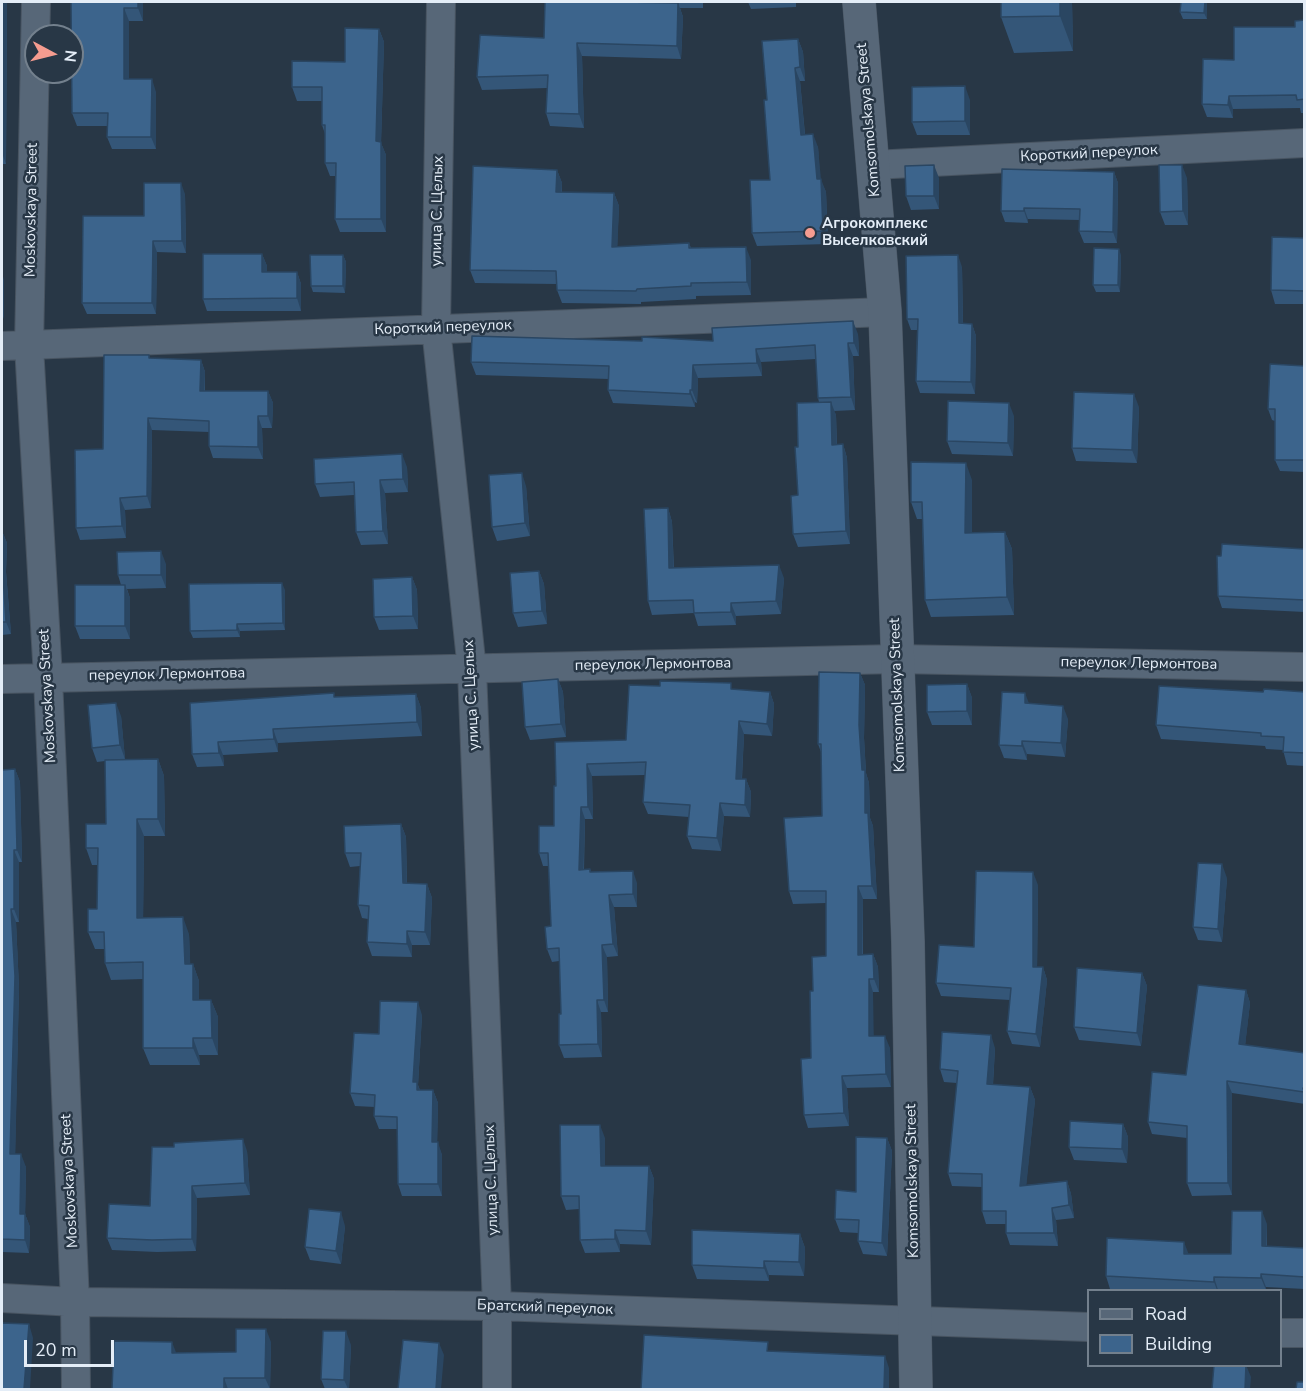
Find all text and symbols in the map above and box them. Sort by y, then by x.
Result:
north arrow [24,24,84,84]
street label: Komsomolskaya Street [853,42,885,198]
text: N [58,49,82,63]
street label: Короткий переулок [1020,141,1158,167]
street label: Moskovskaya Street [22,143,42,277]
street label: улица С. Целых [428,155,448,267]
place label: Агрокомплекс Выселковский [822,215,928,250]
marker: Агрокомплекс Выселковский [803,226,817,240]
street label: Короткий переулок [374,317,512,339]
street label: Komsomolskaya Street [886,618,910,772]
street label: Moskovskaya Street [35,628,61,764]
street label: улица С. Целых [460,639,484,751]
street label: переулок Лермонтова [1060,654,1218,674]
street label: переулок Лермонтова [574,655,732,675]
street label: переулок Лермонтова [88,665,246,685]
street label: Komsomolskaya Street [903,1104,923,1258]
street label: Moskovskaya Street [57,1113,83,1249]
street label: улица С. Целых [481,1124,503,1236]
legend [1087,1289,1282,1367]
street label: Братский переулок [477,1297,613,1319]
text: Road [1145,1302,1187,1326]
scale bar [27,1328,117,1366]
text: Building [1145,1332,1212,1356]
text: 20 m [35,1338,77,1362]

